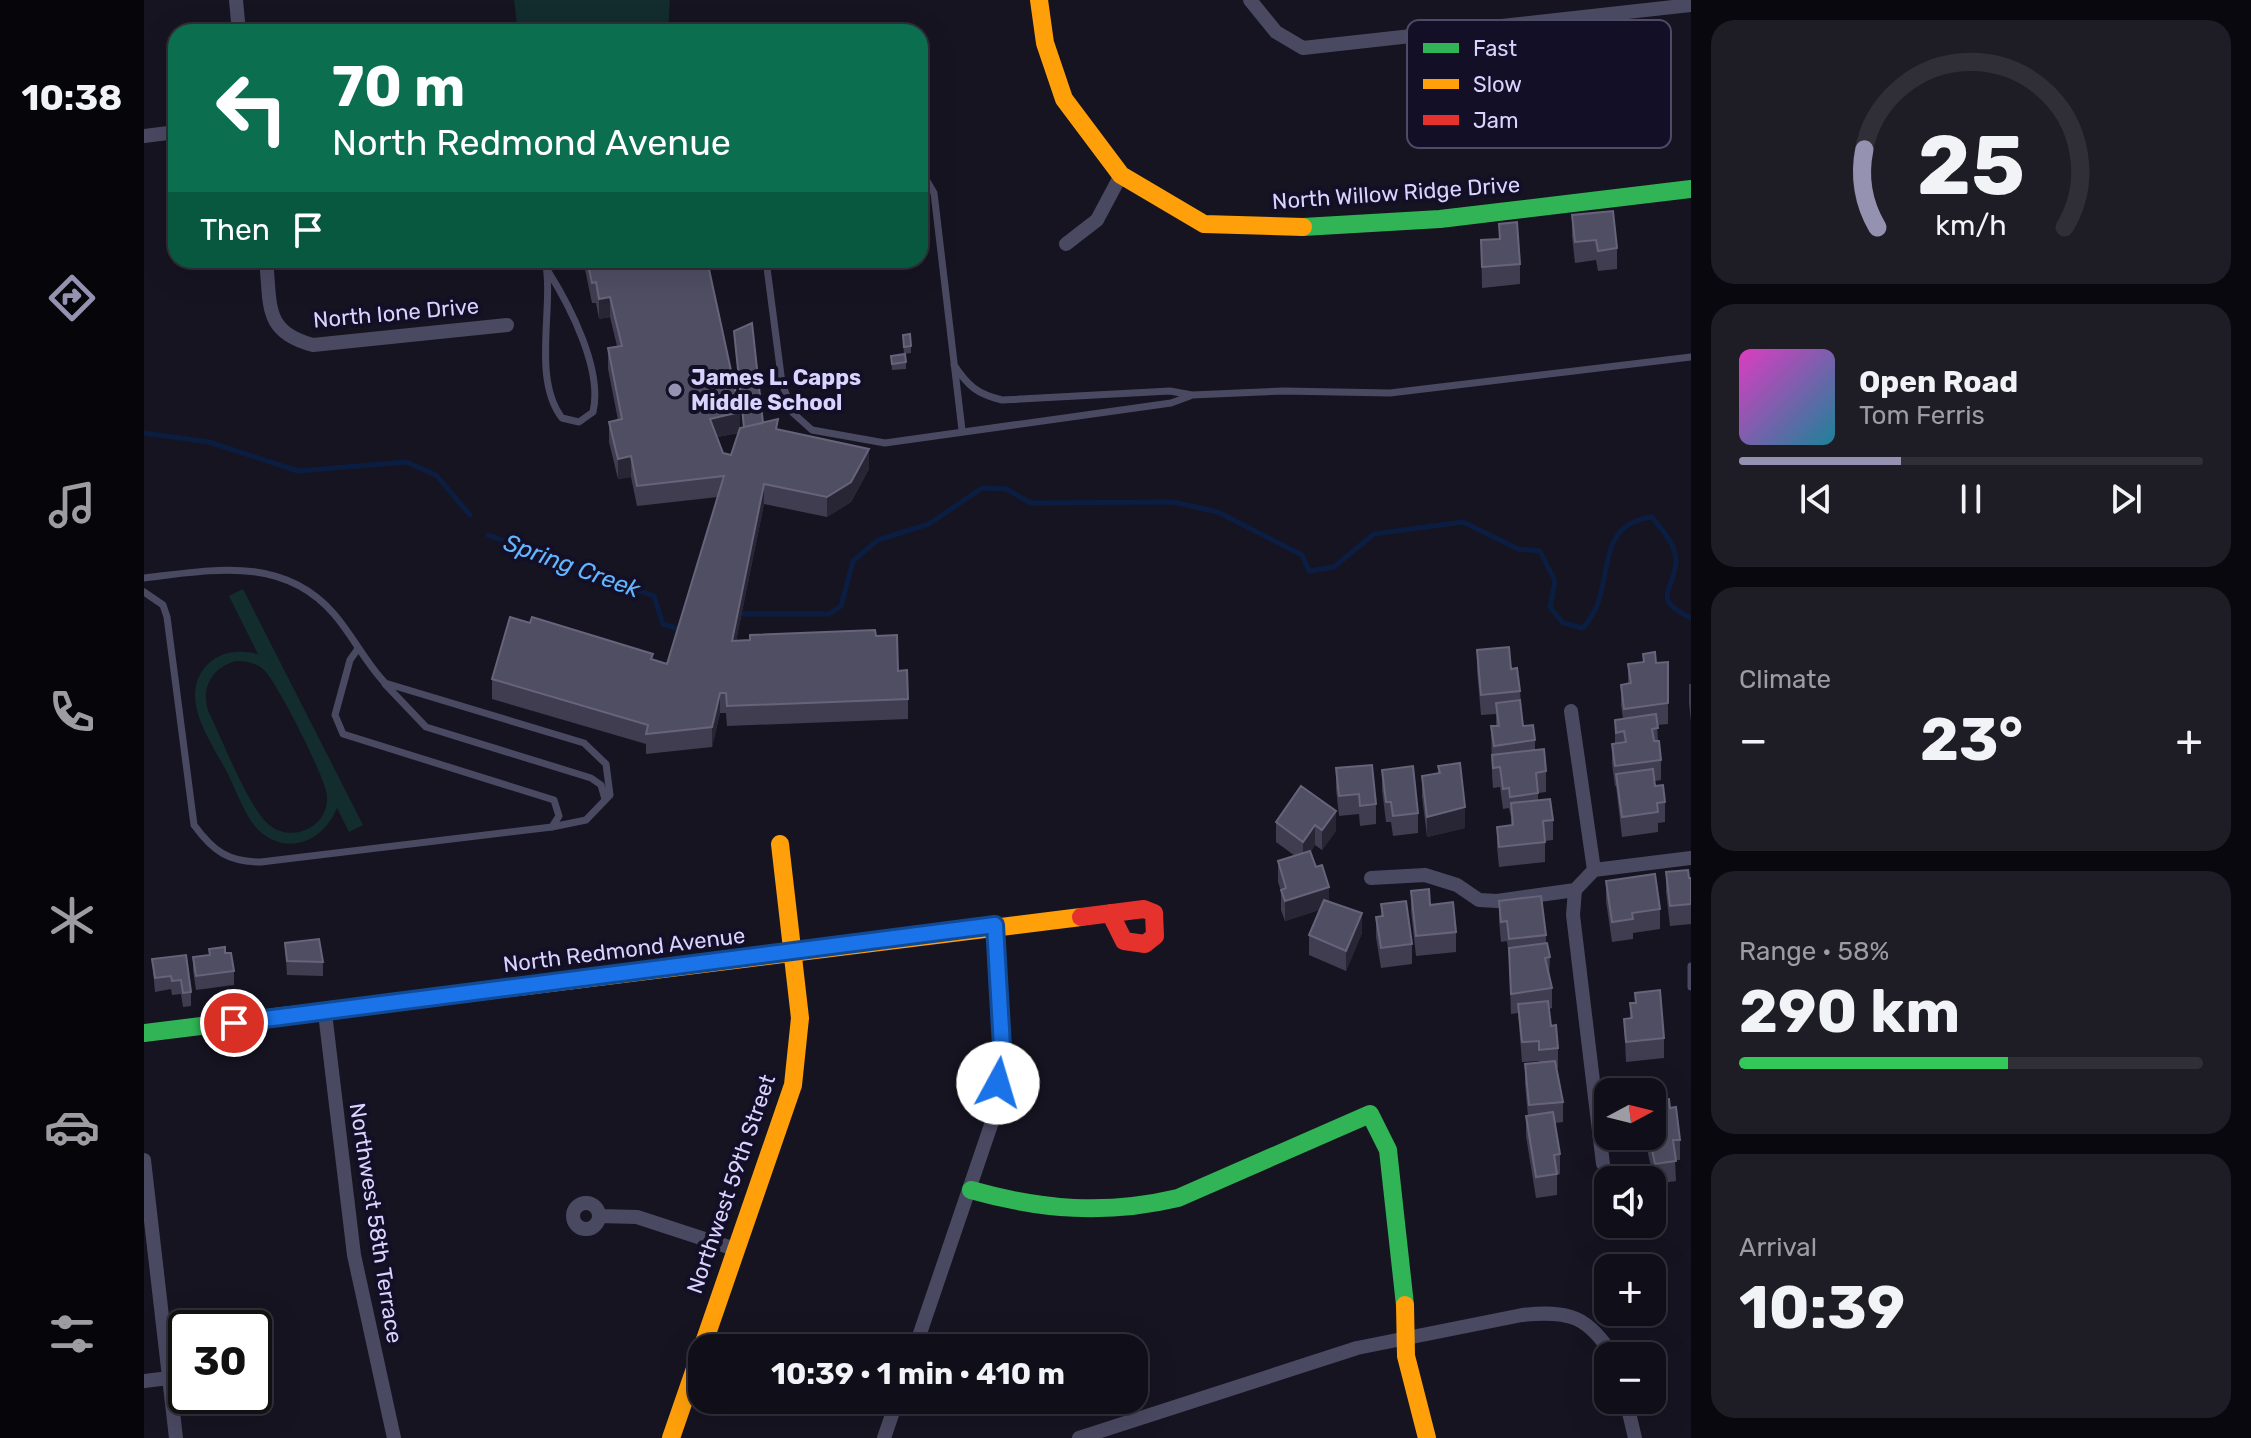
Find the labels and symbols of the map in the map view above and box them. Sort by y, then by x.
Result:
legend [1407,20,1671,148]
text: Fast [1473,35,1518,62]
text: Slow [1473,71,1522,98]
text: Jam [1473,107,1519,134]
street label: North Willow Ridge Drive [1271,171,1521,215]
street label: North Ione Drive [312,292,480,334]
place label: James L. Capps Middle School [691,364,861,416]
marker: James L. Capps Middle School [666,381,684,399]
water label: Spring Creek [500,528,645,604]
street label: North Redmond Avenue [501,922,747,978]
pin [200,989,268,1057]
position arrow [956,1041,1040,1125]
street label: Northwest 59th Street [681,1070,781,1297]
north arrow [1594,1078,1666,1150]
street label: Northwest 58th Terrace [344,1101,408,1345]
speed limit sign: 30 [168,1310,272,1414]

